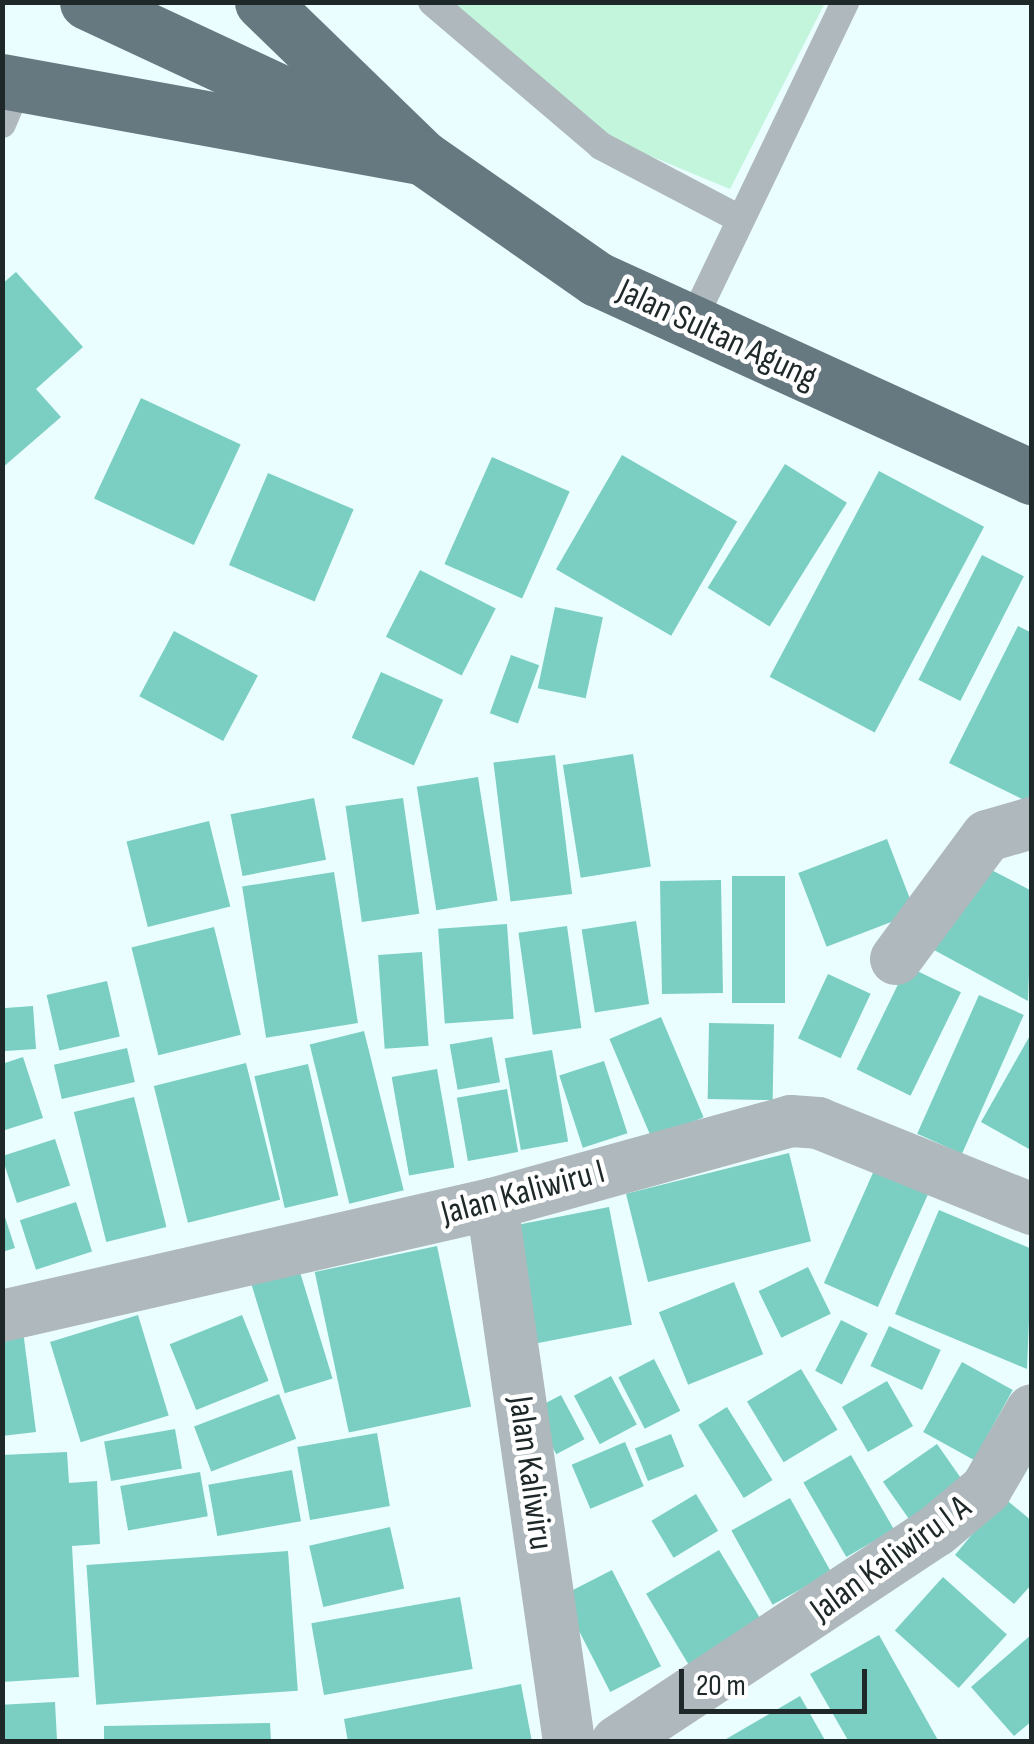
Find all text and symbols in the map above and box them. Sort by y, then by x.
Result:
street label: Jalan Sultan Agung [611,271,823,399]
street label: Jalan Kaliwiru I [437,1151,609,1235]
street label: Jalan Kaliwiru [498,1393,562,1553]
street label: Jalan Kaliwiru I A [803,1487,979,1631]
scale bar [684,1649,872,1711]
text: 20 m [696,1668,746,1704]

